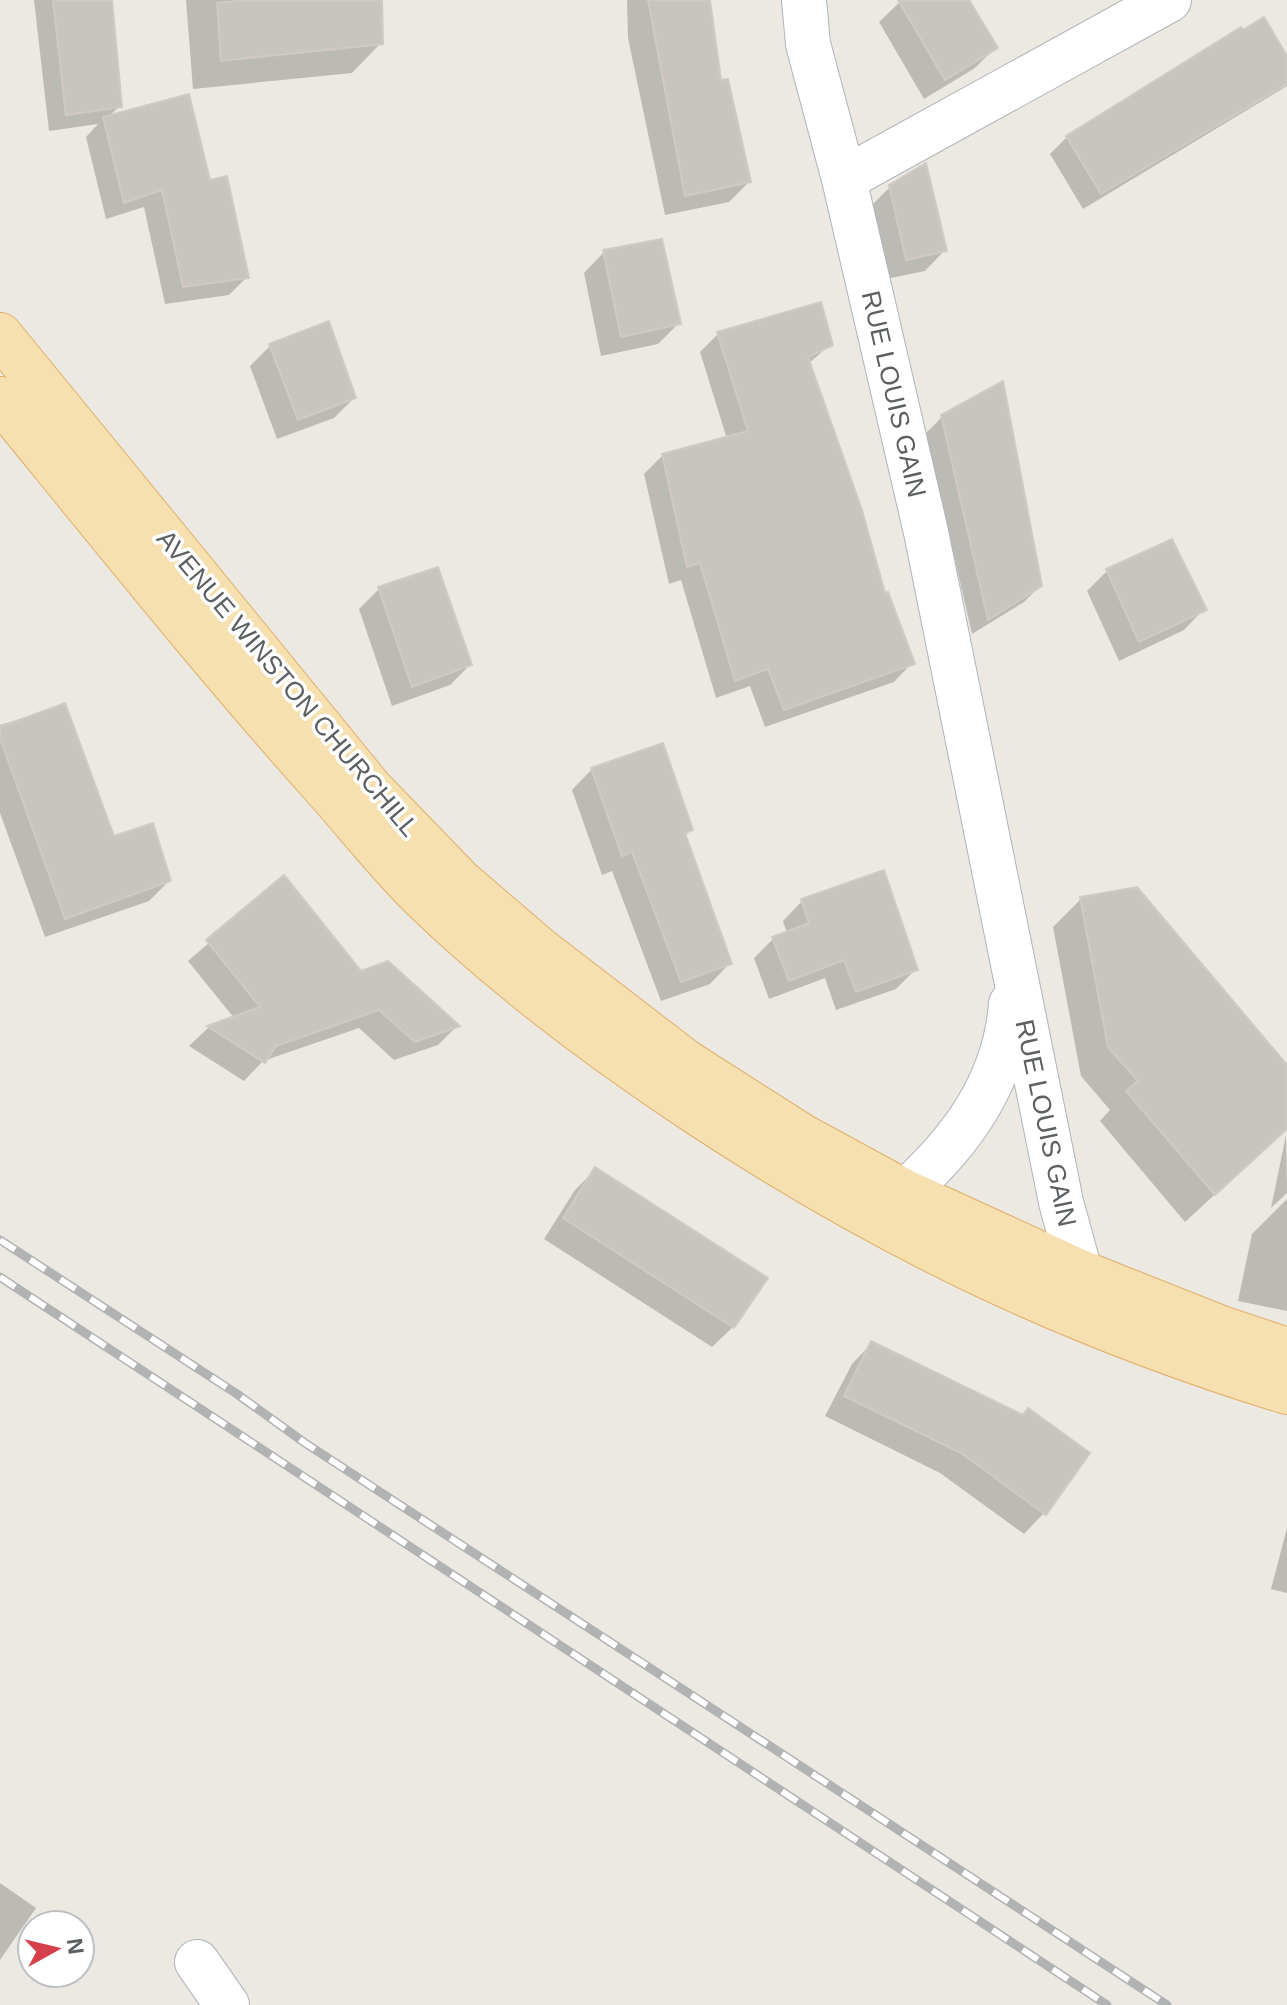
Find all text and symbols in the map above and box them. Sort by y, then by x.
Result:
street label: RUE LOUIS GAIN [856,288,932,500]
street label: AVENUE WINSTON CHURCHILL [151,524,425,842]
street label: RUE LOUIS GAIN [1009,1017,1083,1229]
north arrow [16,1909,96,1989]
text: N [62,1937,89,1956]

